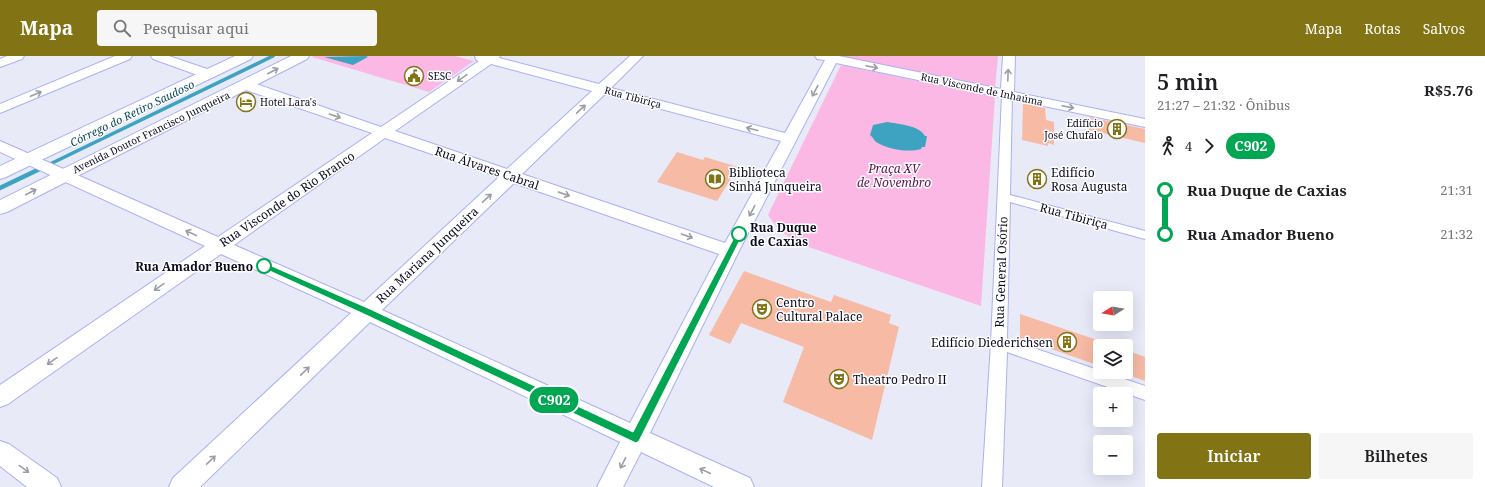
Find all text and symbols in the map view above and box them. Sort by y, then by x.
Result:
search box [97,10,377,46]
text: Mapa [20,15,73,41]
icon: search [111,17,133,39]
text: Pesquisar aqui [143,18,249,38]
text: Mapa [1305,19,1342,38]
text: Rotas [1364,19,1401,38]
text: Salvos [1423,19,1465,38]
one-way arrow [865,63,878,71]
public building icon: SESC [403,65,425,87]
one-way arrow [267,66,279,74]
text: 5 min [1157,66,1218,96]
place label: SESC [428,69,451,83]
street label: Rua Visconde de Inhaúma [920,69,1045,109]
one-way arrow [1004,69,1012,82]
one-way arrow [457,74,468,82]
water label: Córrego do Retiro Saudoso [67,76,197,150]
text: R$5.76 [1424,80,1473,100]
street label: Rua Tibiriça [603,83,663,111]
one-way arrow [811,84,819,96]
street label: Avenida Doutor Francisco Junqueira [70,88,232,176]
one-way arrow [29,90,41,97]
hotel icon: Hotel Lara's [235,91,257,113]
place label: Hotel Lara's [260,95,317,109]
text: 21:27 – 21:32 · Ônibus [1157,96,1290,114]
one-way arrow [1061,103,1074,111]
one-way arrow [576,104,586,113]
one-way arrow [328,113,341,120]
place label: Edifício José Chufalo [1043,116,1103,142]
building icon: Edifício José Chufalo [1106,118,1128,140]
one-way arrow [746,125,759,132]
icon: walk [1157,135,1179,157]
icon: forward [1198,135,1220,157]
text: C902 [1234,136,1267,155]
text: 4 [1185,137,1192,155]
street label: Rua Álvares Cabral [433,142,542,194]
street label: Rua Visconde do Rio Branco [216,147,358,251]
park label: Praça XV de Novembro [857,160,931,191]
place label: Biblioteca Sinhá Junqueira [729,164,822,195]
place label: Edifício Rosa Augusta [1051,164,1128,195]
library icon: Biblioteca Sinhá Junqueira [704,168,726,190]
building icon: Edifício Rosa Augusta [1026,168,1048,190]
text: Rua Duque de Caxias [1187,180,1347,200]
text: 21:31 [1440,181,1473,199]
one-way arrow [25,187,37,195]
one-way arrow [558,191,570,199]
one-way arrow [482,194,492,203]
street label: Rua Tibiriça [1038,199,1110,233]
street label: Rua Mariana Junqueira [372,203,482,307]
one-way arrow [747,204,755,216]
street label: Rua General Osório [991,216,1011,328]
place label: Rua Duque de Caxias [750,219,817,250]
text: Rua Amador Bueno [1187,224,1334,244]
text: 21:32 [1440,225,1473,243]
marker: Rua Duque de Caxias [731,226,747,242]
one-way arrow [185,229,197,236]
one-way arrow [681,233,693,241]
place label: Rua Amador Bueno [135,258,253,275]
marker: Rua Amador Bueno [256,258,272,274]
one-way arrow [154,283,165,291]
north arrow [1093,291,1133,331]
map controls [1093,291,1133,475]
place label: Centro Cultural Palace [776,294,862,325]
theatre icon: Centro Cultural Palace [751,298,773,320]
building icon: Edifício Diederichsen [1056,331,1078,353]
place label: Edifício Diederichsen [931,334,1053,351]
button: layers [1093,339,1133,379]
one-way arrow [47,357,58,365]
one-way arrow [300,366,310,375]
theatre icon: Theatro Pedro II [828,368,850,390]
place label: Theatro Pedro II [853,371,947,388]
line badge: C902 [526,387,582,413]
button: + [1093,387,1133,427]
text: C902 [537,390,571,409]
button: Iniciar [1157,433,1311,479]
button: Bilhetes [1319,433,1473,479]
button: − [1093,435,1133,475]
one-way arrow [206,455,216,465]
one-way arrow [619,456,626,468]
one-way arrow [18,465,29,473]
one-way arrow [700,466,712,474]

